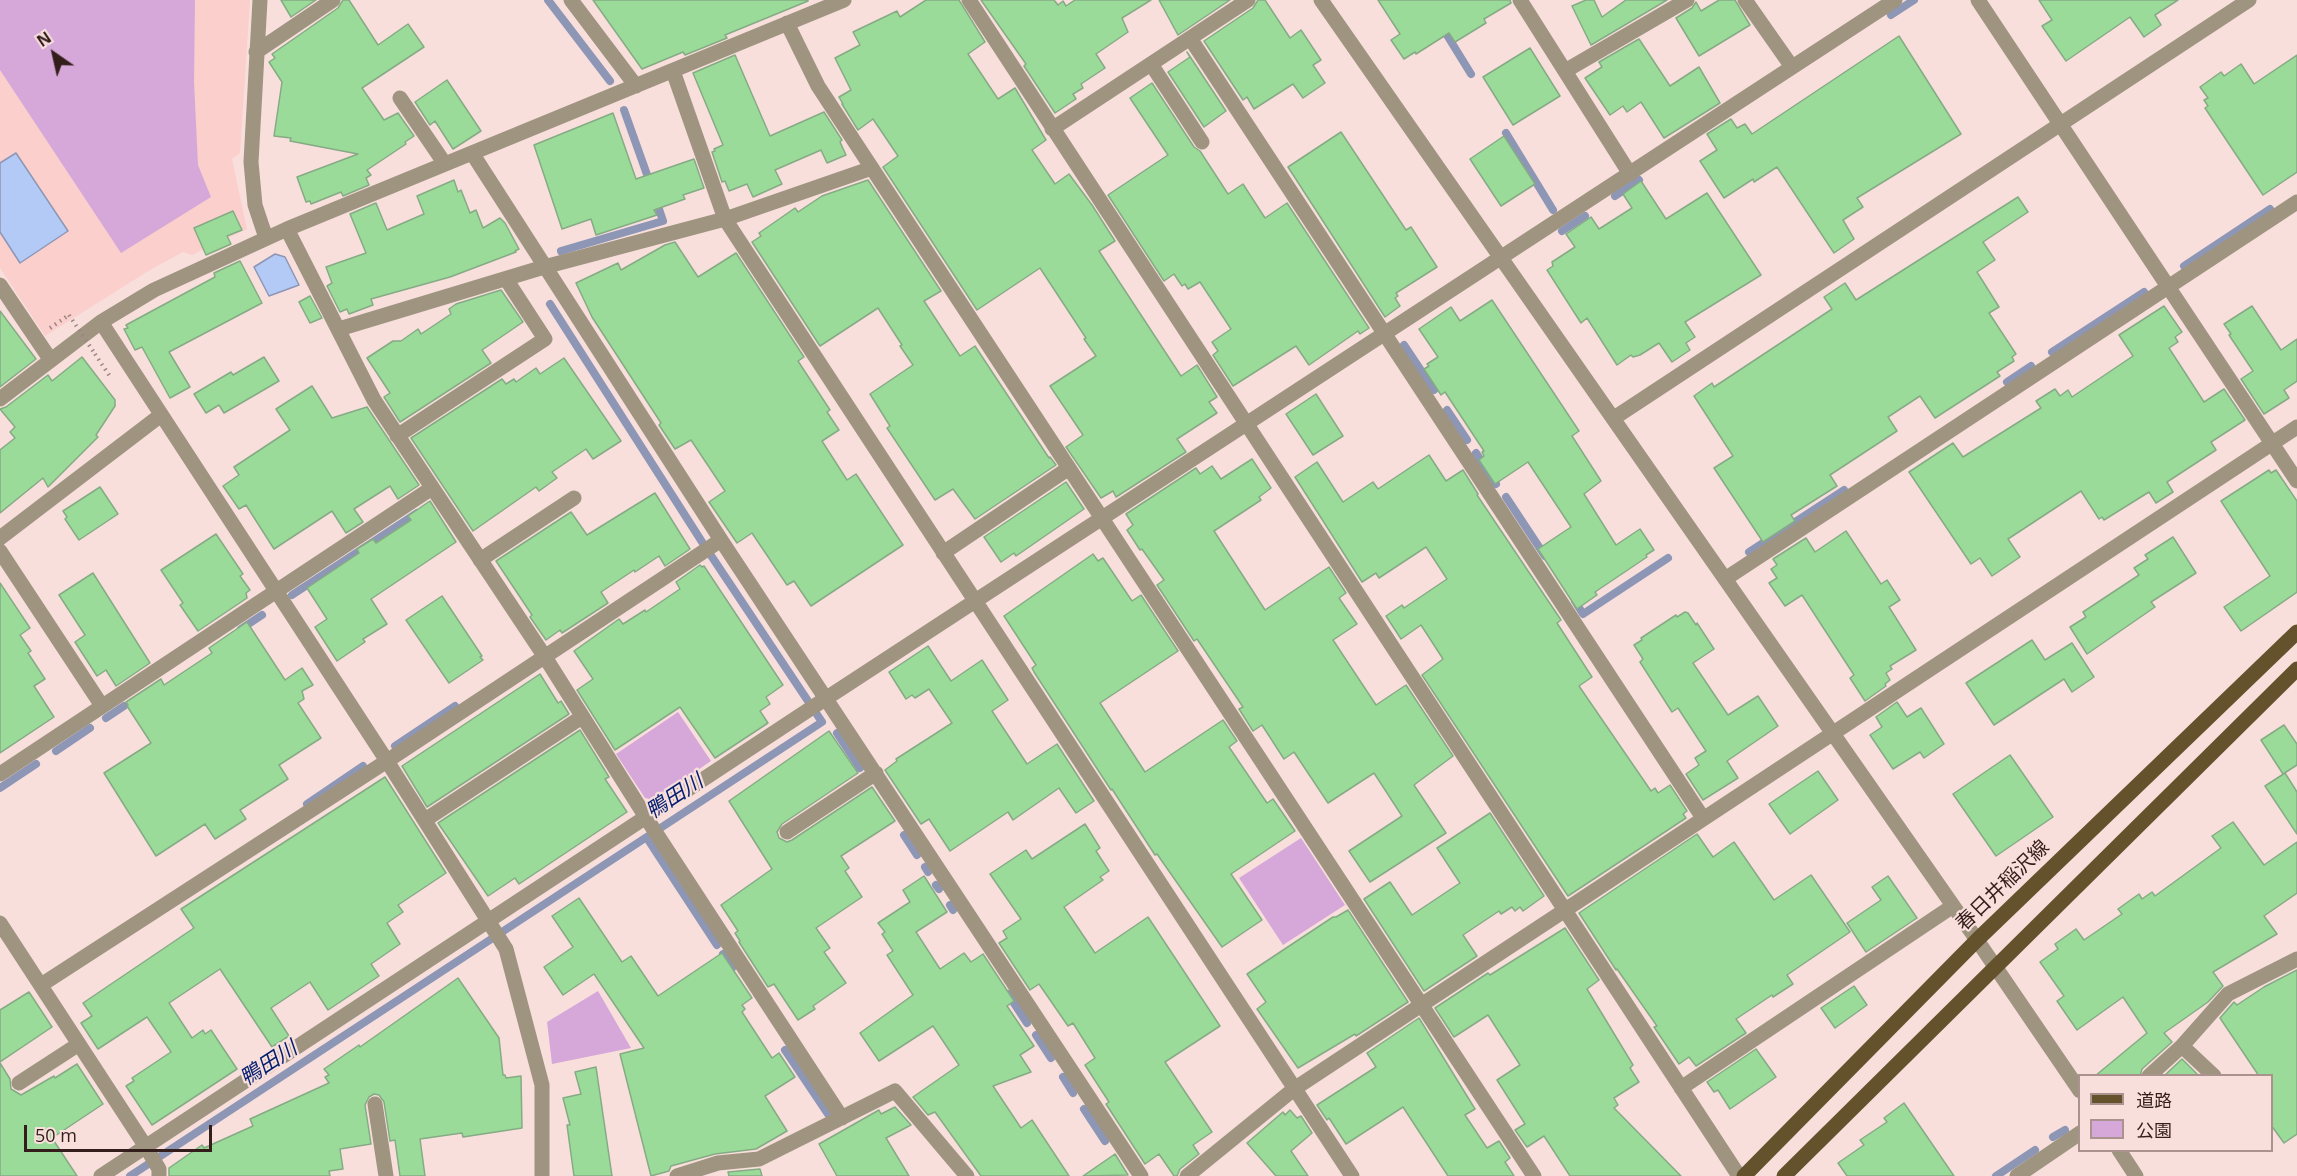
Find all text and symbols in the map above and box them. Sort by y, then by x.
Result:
north arrow [24,24,84,84]
text: N [32,26,55,52]
water label: 鴨田川 [642,769,708,825]
street label: 春日井稲沢線 [1952,836,2054,936]
water label: 鴨田川 [236,1036,302,1092]
legend [2078,1074,2273,1152]
text: 道路 [2136,1088,2172,1112]
scale bar [27,1113,214,1151]
text: 公園 [2136,1118,2172,1142]
text: 50 m [35,1123,77,1147]

